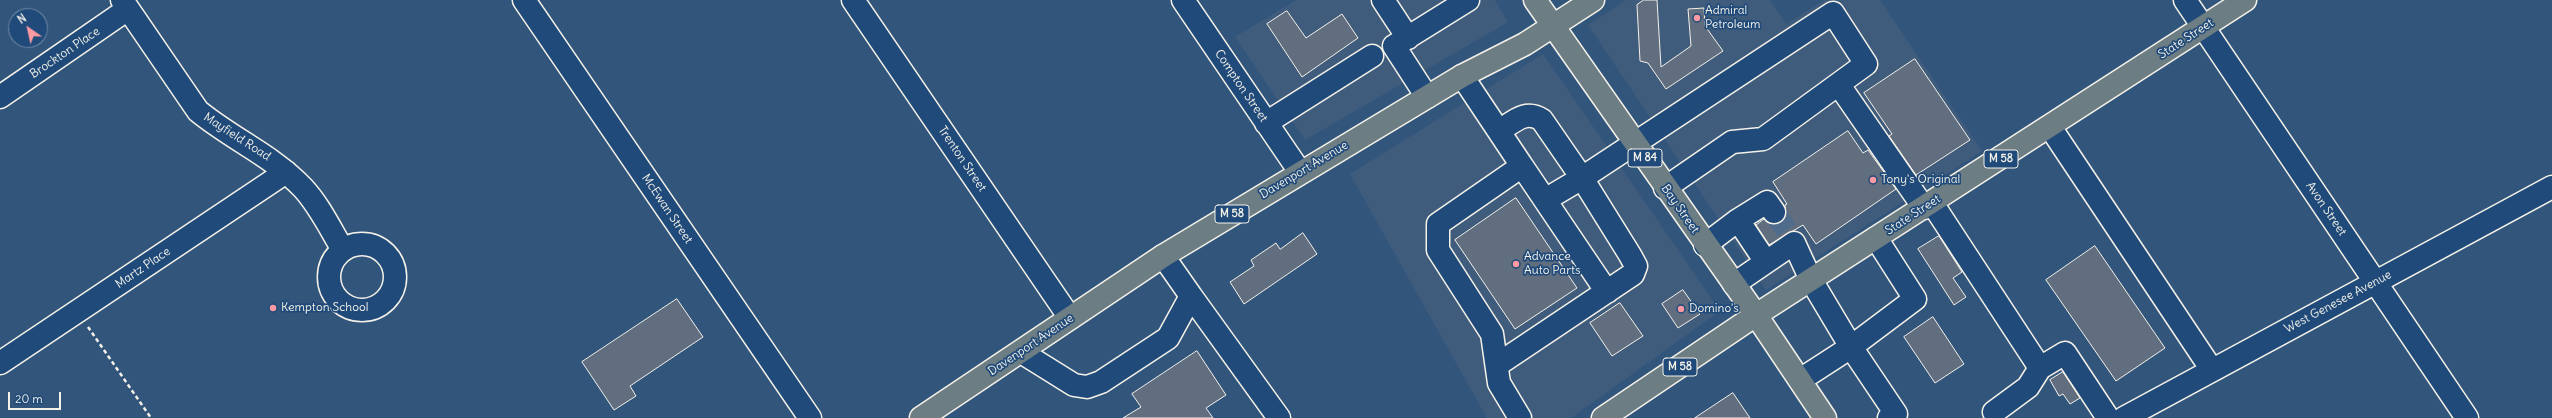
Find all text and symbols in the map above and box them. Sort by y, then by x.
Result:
place label: Admiral Petroleum [1705,4,1760,32]
north arrow [8,8,48,48]
text: N [15,11,29,27]
marker: Admiral Petroleum [1692,13,1702,23]
street label: State Street [2156,16,2216,62]
street label: Brockton Place [27,24,103,82]
street label: Compton Street [1211,47,1271,125]
street label: Mayfield Road [201,110,273,164]
street label: Trenton Street [935,124,989,194]
street label: Davenport Avenue [1257,138,1351,202]
road number: M 84 [1628,149,1662,167]
road number: M 58 [1984,150,2018,168]
street label: McEwan Street [638,171,696,247]
place label: Tony's Original [1881,173,1960,187]
marker: Tony's Original [1868,175,1878,185]
street label: Avon Street [2303,179,2349,239]
street label: Bay Street [1658,182,1702,236]
street label: State Street [1883,192,1943,238]
road number: M 58 [1215,205,1249,223]
street label: Martz Place [113,244,173,292]
place label: Advance Auto Parts [1524,250,1581,278]
marker: Advance Auto Parts [1511,259,1521,269]
street label: West Genesee Avenue [2282,268,2394,336]
place label: Kempton School [281,301,368,315]
place label: Domino's [1689,302,1739,316]
marker: Kempton School [268,303,278,313]
marker: Domino's [1676,304,1686,314]
street label: Davenport Avenue [985,311,1077,379]
road number: M 58 [1663,358,1697,376]
scale bar [10,384,63,410]
text: 20 m [15,391,43,406]

